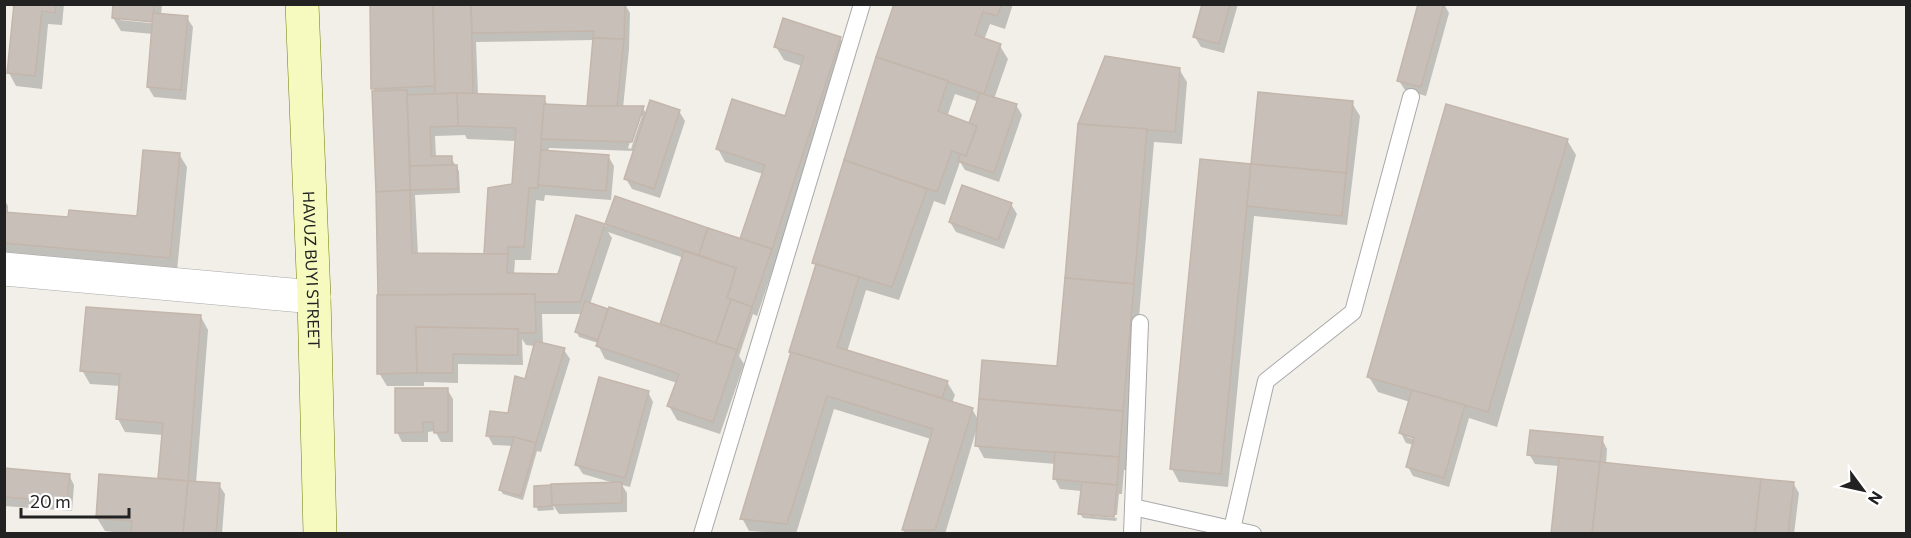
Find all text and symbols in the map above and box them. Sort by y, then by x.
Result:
street label: HAVUZ BUYI STREET [300,191,325,349]
north arrow [1833,460,1893,520]
scale bar [21,481,129,519]
text: N [1865,488,1887,509]
text: 20 m [30,490,71,512]

